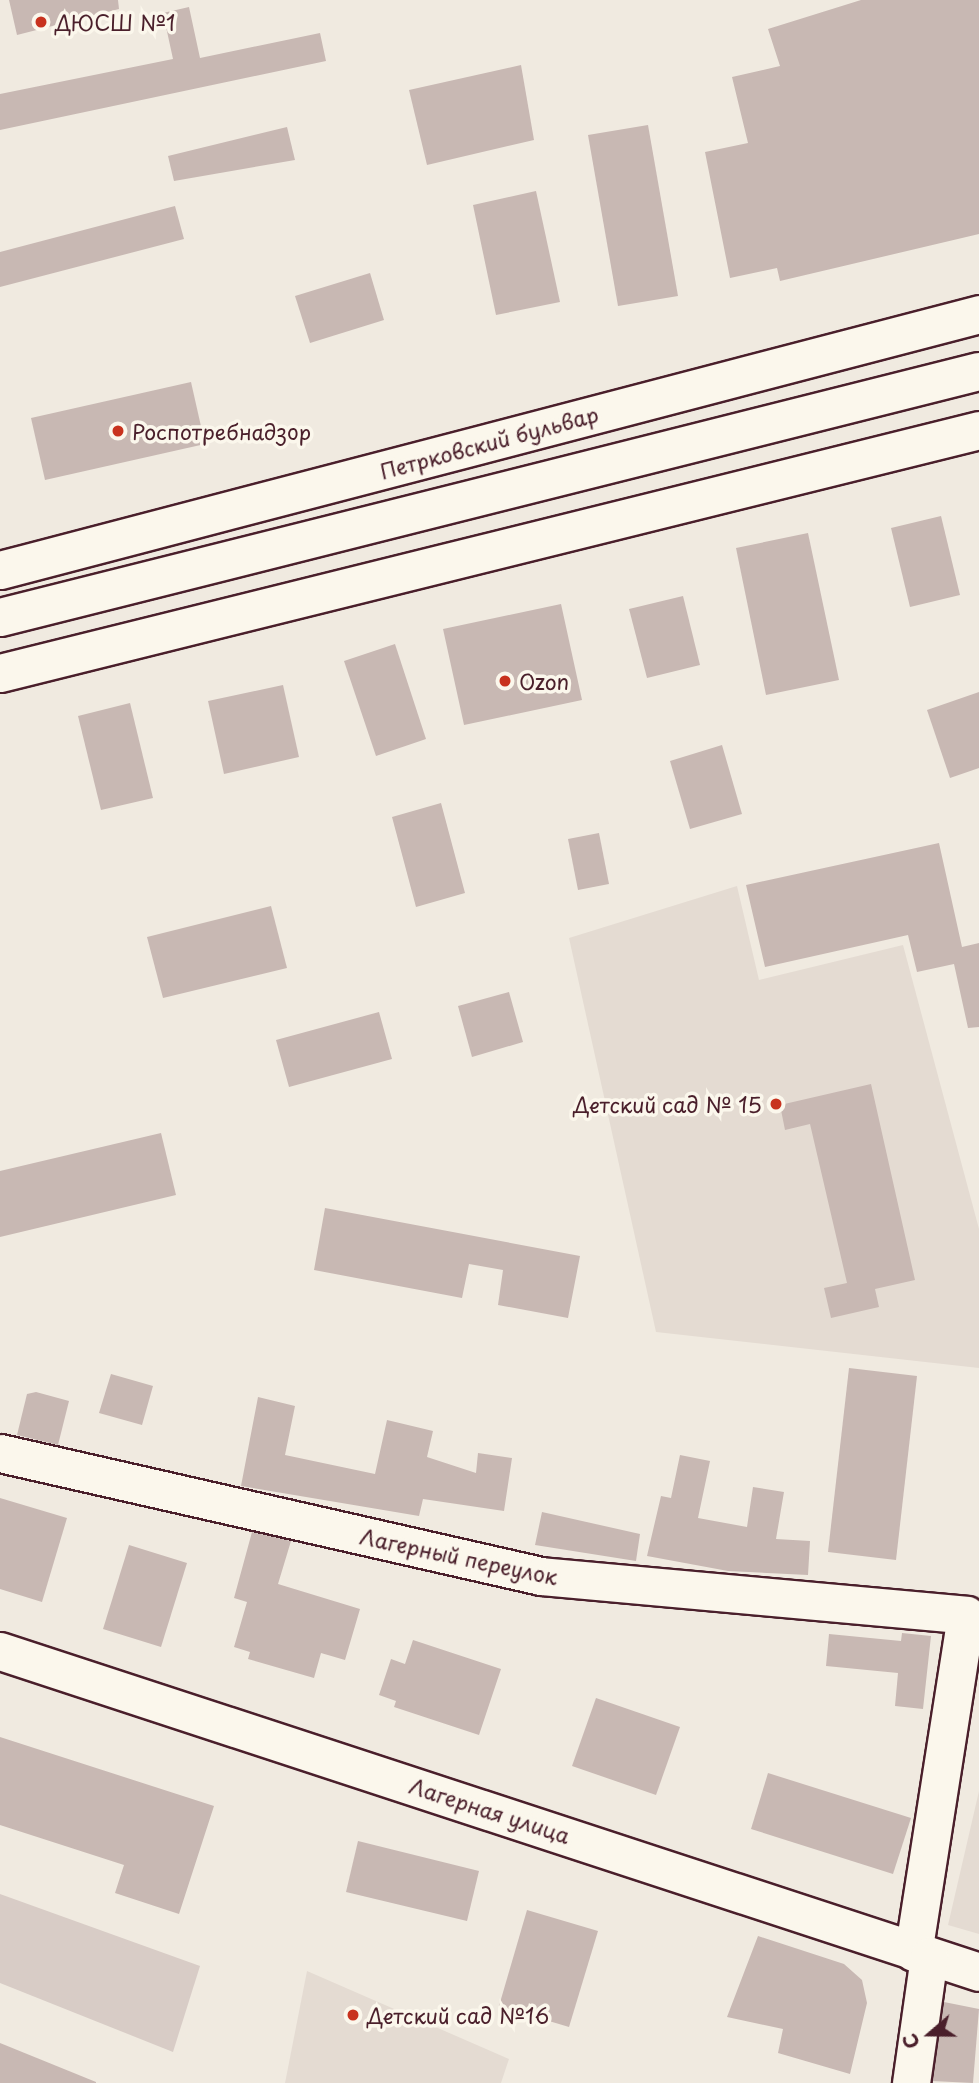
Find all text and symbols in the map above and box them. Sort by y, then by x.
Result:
place label: ДЮСШ №1 [55,9,175,35]
marker: ДЮСШ №1 [33,14,49,30]
street label: Петрковский бульвар [377,401,601,483]
place label: Роспотребнадзор [132,418,311,444]
marker: Роспотребнадзор [110,423,126,439]
place label: Ozon [519,668,569,694]
marker: Ozon [497,673,513,689]
place label: Детский сад № 15 [573,1091,762,1117]
marker: Детский сад № 15 [768,1096,784,1112]
street label: Лагерный переулок [358,1523,560,1589]
street label: Лагерная улица [406,1772,574,1848]
north arrow [895,1999,965,2069]
place label: Детский сад №16 [367,2002,551,2028]
marker: Детский сад №16 [345,2007,361,2023]
text: С [895,2030,926,2053]

